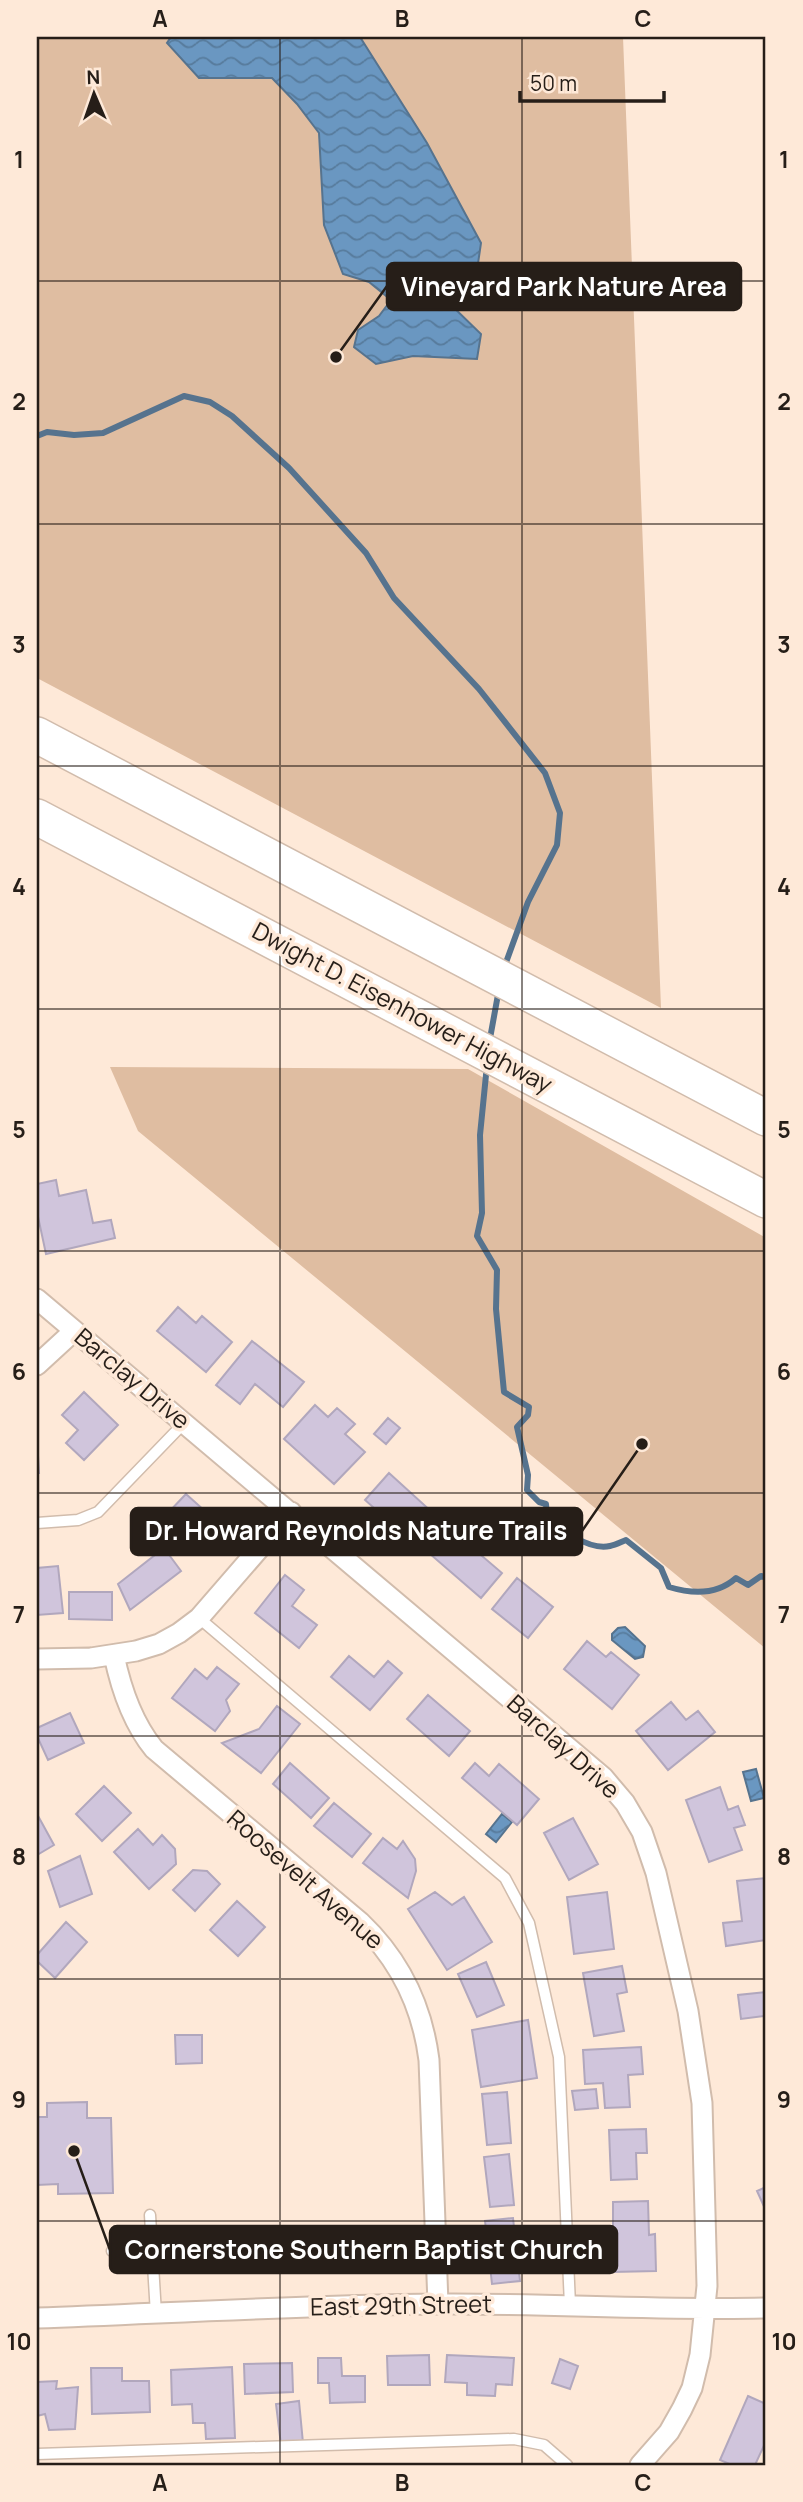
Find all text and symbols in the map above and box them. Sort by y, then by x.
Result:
text: A [152,2,168,34]
text: B [395,2,409,34]
text: C [635,2,652,34]
north arrow [60,60,130,130]
scale bar [520,60,663,104]
text: N [86,64,101,90]
text: 50 m [530,69,577,97]
text: 1 [14,143,24,175]
text: 1 [779,143,789,175]
callout: Vineyard Park Nature Area [387,263,741,310]
text: Vineyard Park Nature Area [401,268,727,304]
text: 2 [12,385,26,417]
text: 2 [777,385,791,417]
text: 3 [12,628,26,660]
text: 3 [777,628,791,660]
text: 4 [12,870,26,902]
text: 4 [777,870,791,902]
street label: Dwight D. Eisenhower Highway [247,913,559,1100]
text: 5 [12,1113,26,1145]
text: 5 [777,1113,791,1145]
street label: Barclay Drive [68,1320,198,1436]
text: 6 [12,1355,26,1387]
text: 6 [777,1355,791,1387]
callout: Dr. Howard Reynolds Nature Trails [131,1508,582,1555]
text: Dr. Howard Reynolds Nature Trails [145,1512,567,1548]
text: 7 [13,1598,25,1630]
text: 7 [778,1598,790,1630]
street label: Barclay Drive [501,1686,627,1805]
street label: Roosevelt Avenue [221,1802,391,1956]
text: 8 [12,1840,26,1872]
text: 8 [777,1840,791,1872]
text: 9 [12,2083,26,2115]
text: 9 [777,2083,791,2115]
callout: Cornerstone Southern Baptist Church [110,2226,617,2273]
text: Cornerstone Southern Baptist Church [125,2231,603,2267]
street label: East 29th Street [310,2286,492,2323]
text: 10 [6,2325,32,2357]
text: 10 [771,2325,797,2357]
text: A [152,2466,168,2498]
text: B [395,2466,409,2498]
text: C [635,2466,652,2498]

